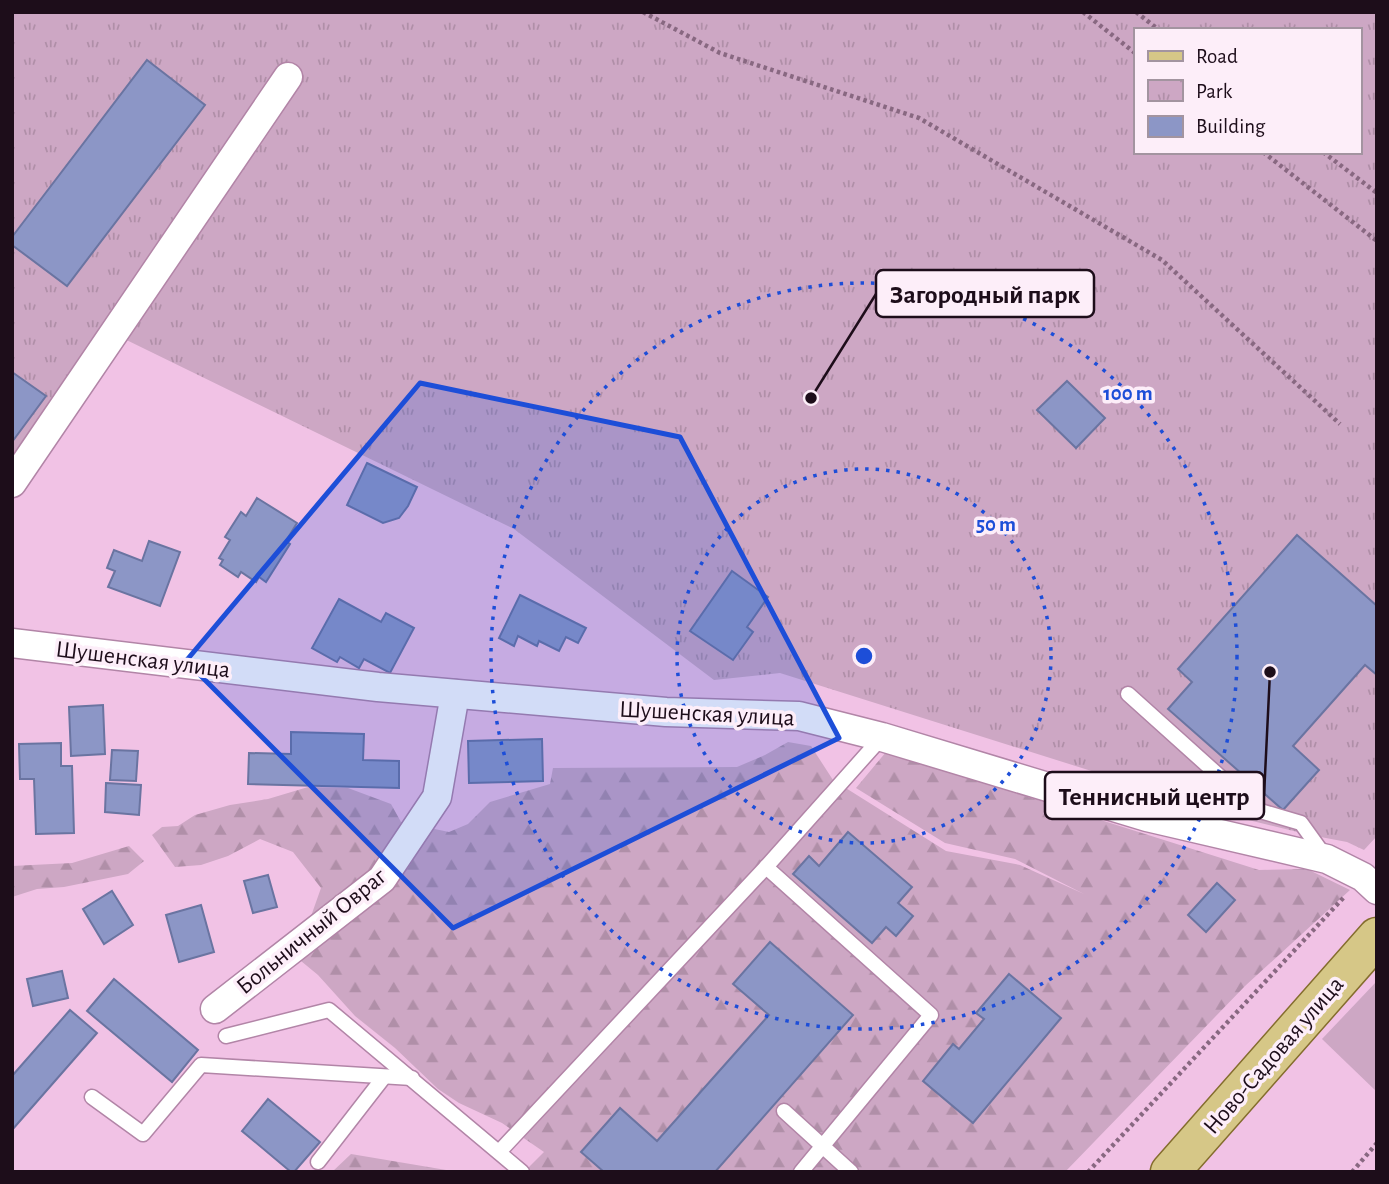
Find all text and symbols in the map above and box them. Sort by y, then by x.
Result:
legend [1134,28,1361,154]
text: Road [1196,46,1238,67]
text: Park [1196,81,1233,102]
text: Building [1196,116,1266,137]
callout: Загородный парк [876,270,1094,317]
text: Загородный парк [890,282,1080,308]
text: 100 m [1103,383,1153,404]
text: 50 m [976,514,1016,535]
street label: Шушенская улица [54,637,232,683]
centre of rings [852,644,876,668]
street label: Шушенская улица [619,697,795,731]
callout: Теннисный центр [1045,772,1264,819]
text: Теннисный центр [1058,784,1250,810]
street label: Больничный Овраг [232,864,391,999]
street label: Ново-Садовая улица [1199,972,1348,1139]

